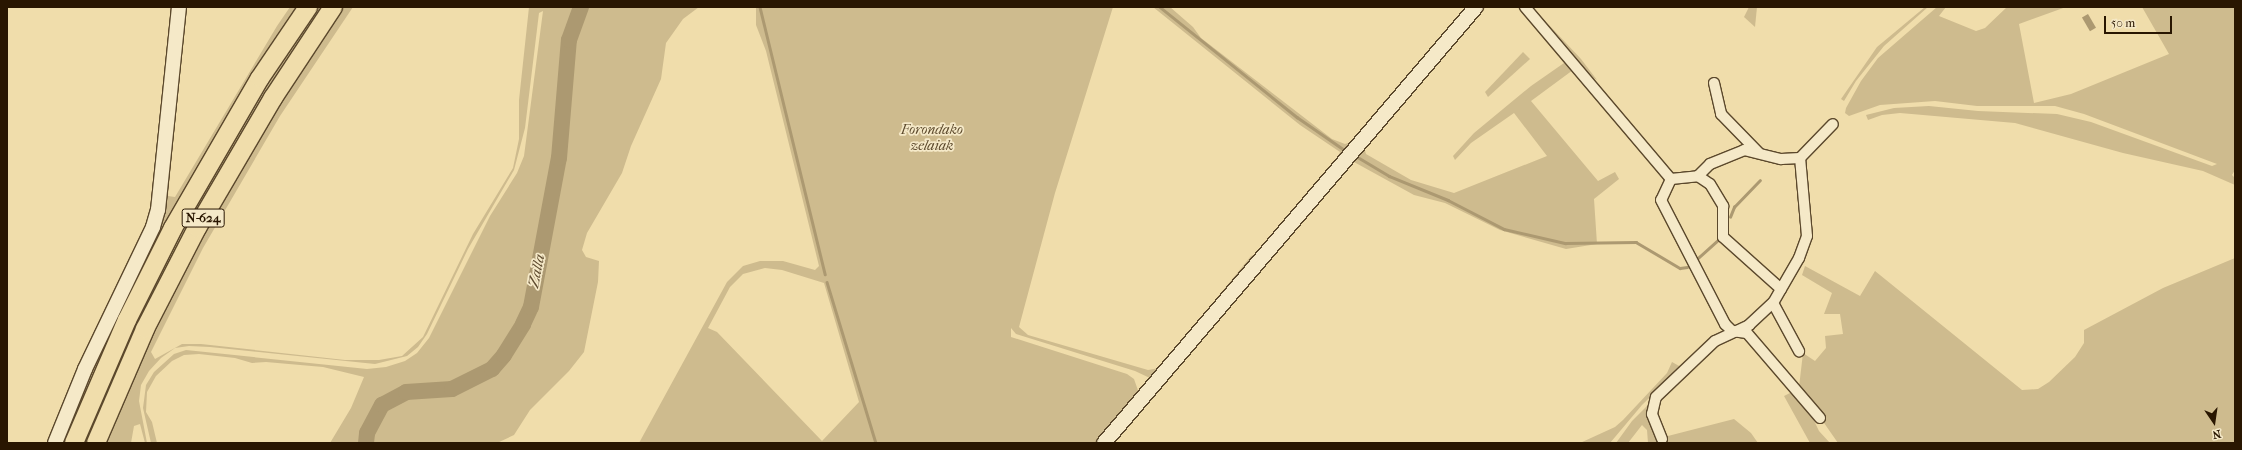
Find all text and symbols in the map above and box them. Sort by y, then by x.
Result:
scale bar [2106,8,2174,34]
text: 50 m [2111,16,2135,30]
park label: Forondako zelaiak [901,122,963,154]
road number: N-624 [181,207,225,229]
water label: Zalla [525,253,549,289]
north arrow [2194,402,2234,442]
text: N [2211,427,2222,441]

